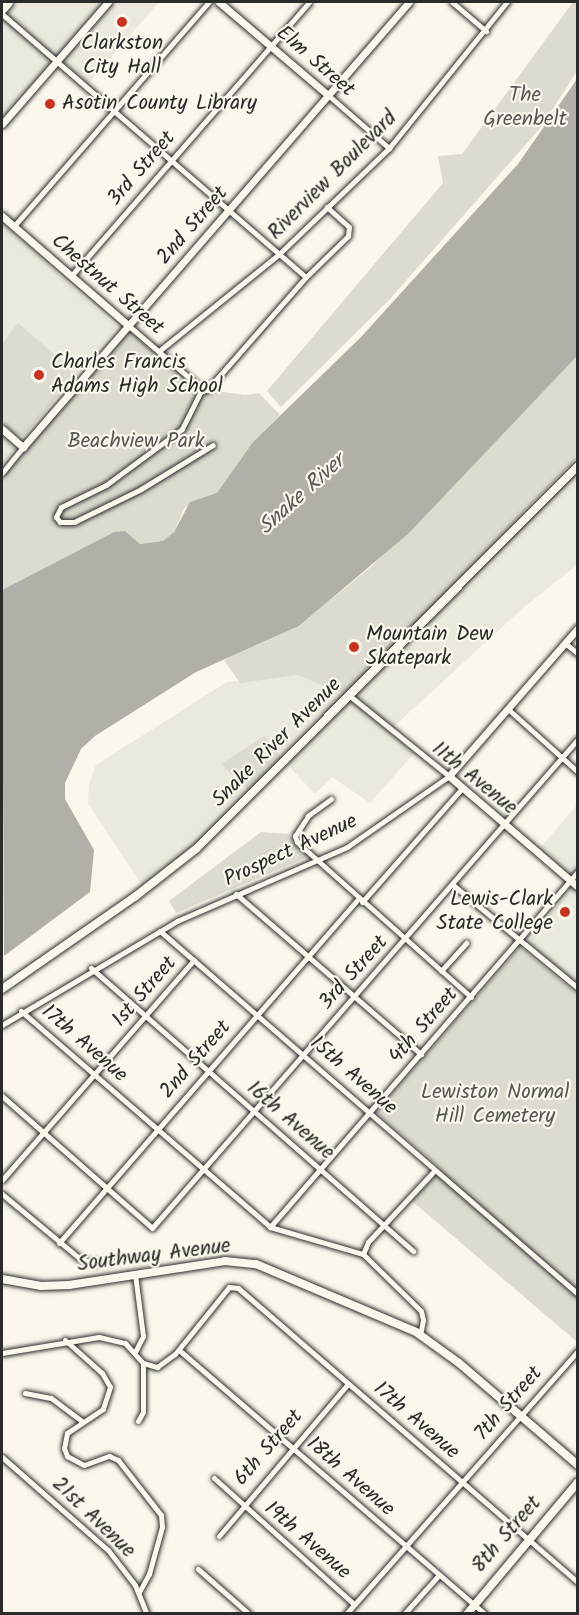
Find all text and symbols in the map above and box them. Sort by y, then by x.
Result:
marker: Clarkston City Hall [115,15,129,29]
street label: Elm Street [271,21,359,103]
place label: Clarkston City Hall [81,31,163,81]
park label: The Greenbelt [483,83,567,133]
place label: Asotin County Library [62,91,257,117]
marker: Asotin County Library [43,97,57,111]
street label: Riverview Boulevard [263,106,403,246]
street label: 3rd Street [103,126,181,212]
street label: 2nd Street [152,182,234,270]
street label: Chestnut Street [45,229,169,341]
place label: Charles Francis Adams High School [51,350,223,400]
marker: Charles Francis Adams High School [32,368,46,382]
park label: Beachview Park [67,429,205,455]
water label: Snake River [253,449,351,541]
place label: Mountain Dew Skatepark [366,622,493,672]
marker: Mountain Dew Skatepark [347,640,361,654]
street label: Snake River Avenue [207,673,347,813]
street label: 11th Avenue [426,737,522,821]
street label: Prospect Avenue [220,809,362,893]
place label: Lewis-Clark State College [437,887,553,937]
marker: Lewis-Clark State College [558,905,572,919]
street label: 3rd Street [314,931,394,1015]
street label: 1st Street [107,952,183,1032]
street label: 4th Street [384,983,464,1069]
street label: 17th Avenue [36,1000,132,1088]
street label: 2nd Street [155,1016,237,1104]
street label: 15th Avenue [304,1031,402,1121]
street label: 16th Avenue [241,1076,339,1166]
park label: Lewiston Normal Hill Cemetery [421,1080,569,1130]
street label: Southway Avenue [76,1234,232,1278]
street label: 7th Street [470,1361,548,1447]
street label: 17th Avenue [368,1377,464,1465]
street label: 6th Street [229,1405,309,1491]
street label: 18th Avenue [301,1432,399,1522]
street label: 21st Avenue [46,1472,140,1564]
street label: 8th Street [467,1491,547,1579]
street label: 19th Avenue [259,1497,355,1585]

